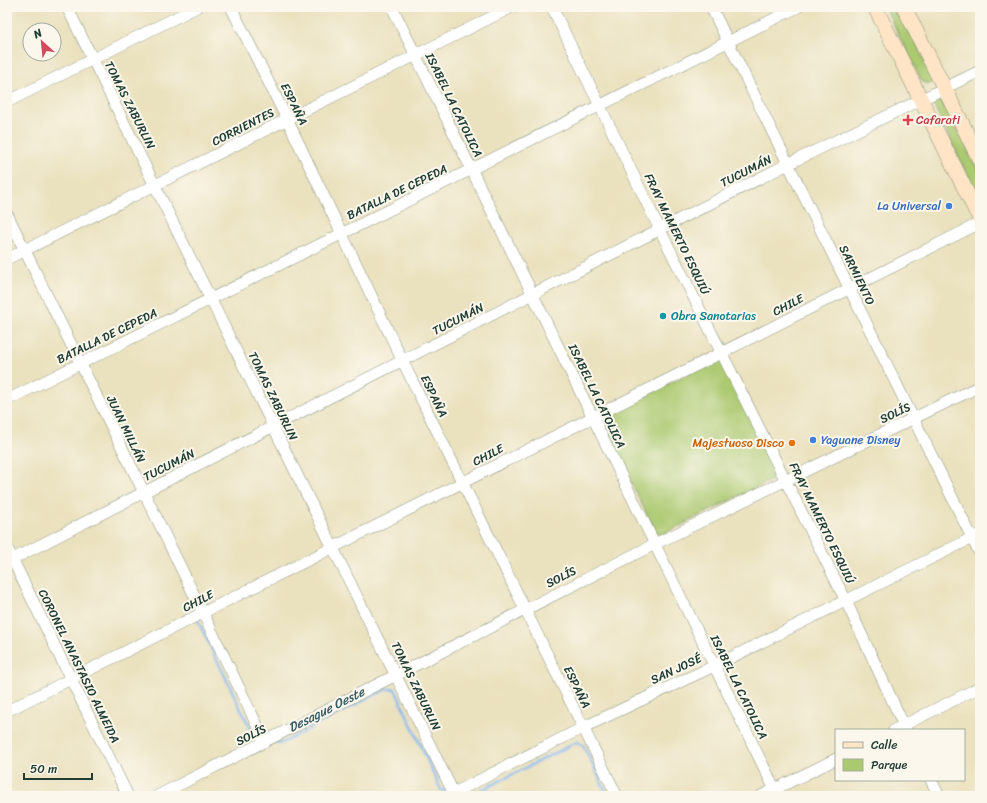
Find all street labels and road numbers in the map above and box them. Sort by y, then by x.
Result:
street label: ISABEL LA CATOLICA [419,48,489,161]
street label: TOMAS ZABURLIN [98,57,162,154]
street label: ESPAÑA [274,79,314,129]
street label: CORRIENTES [208,102,279,152]
street label: TUCUMÁN [716,148,776,193]
street label: BATALLA DE CEPEDA [343,158,451,226]
street label: FRAY MAMERTO ESQUIÚ [638,169,716,300]
street label: SARMIENTO [833,241,881,309]
street label: CHILE [768,287,809,322]
street label: TUCUMÁN [428,296,488,341]
street label: BATALLA DE CEPEDA [53,302,161,370]
street label: ISABEL LA CATOLICA [562,339,632,452]
street label: TOMAS ZABURLIN [242,348,304,445]
street label: ESPAÑA [414,371,454,421]
street label: JUAN MILLÁN [100,390,152,467]
street label: SOLÍS [876,396,915,430]
street label: CHILE [468,437,509,472]
street label: TUCUMÁN [139,442,199,487]
street label: FRAY MAMERTO ESQUIÚ [783,458,861,589]
street label: SOLÍS [542,560,581,594]
street label: CHILE [178,583,219,618]
street label: CORONEL ANASTASIO ALMEIDA [32,585,126,747]
street label: ISABEL LA CATOLICA [704,630,774,743]
street label: TOMAS ZABURLIN [385,638,447,735]
street label: SAN JOSÉ [647,647,707,691]
street label: ESPAÑA [557,662,597,712]
street label: SOLÍS [232,718,271,752]

